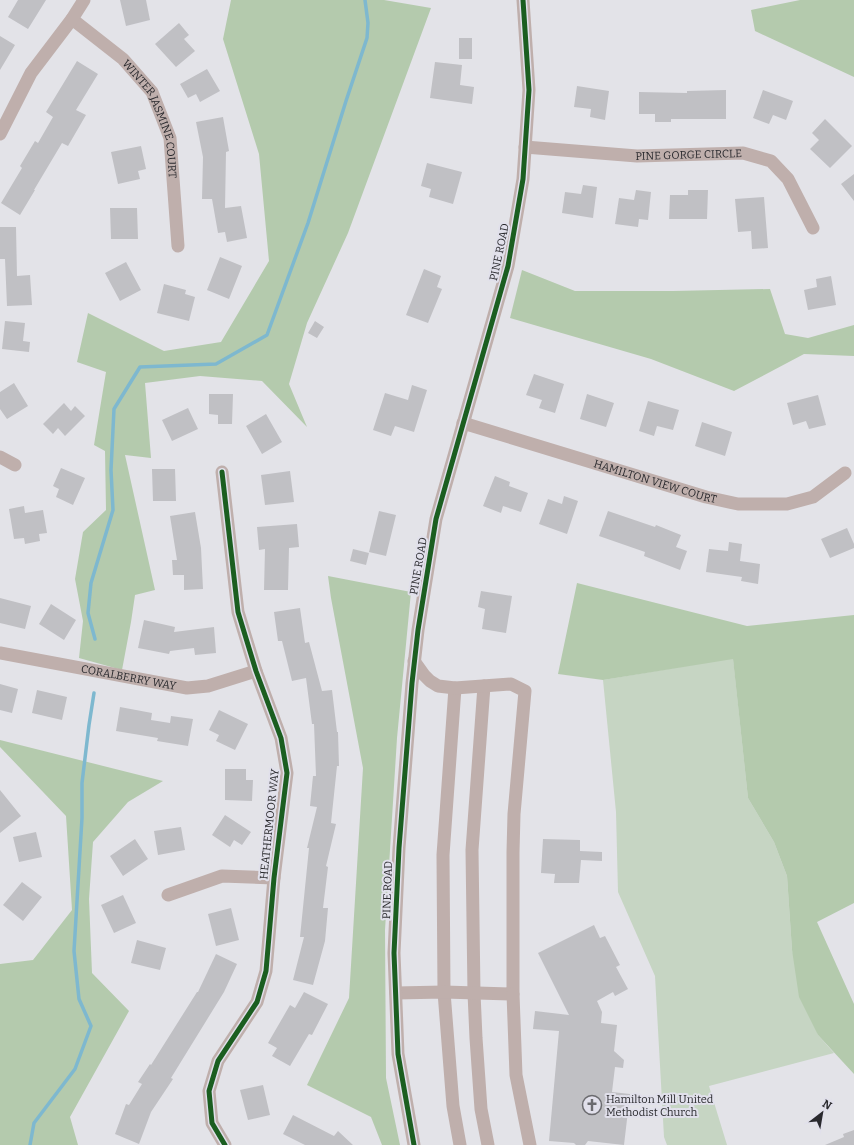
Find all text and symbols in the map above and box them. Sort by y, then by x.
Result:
street label: WINTER JASMINE COURT [120,57,179,179]
street label: PINE GORGE CIRCLE [635,147,742,163]
street label: PINE ROAD [487,222,512,282]
street label: HAMILTON VIEW COURT [592,457,719,506]
street label: PINE ROAD [407,536,430,596]
street label: CORALBERRY WAY [80,662,178,693]
street label: HEATHERMOOR WAY [257,767,282,880]
street label: PINE ROAD [380,861,395,919]
place label: Hamilton Mill United Methodist Church [606,1093,714,1119]
north arrow [802,1093,842,1133]
church icon: Hamilton Mill United Methodist Church [581,1094,603,1116]
text: N [820,1097,834,1113]

